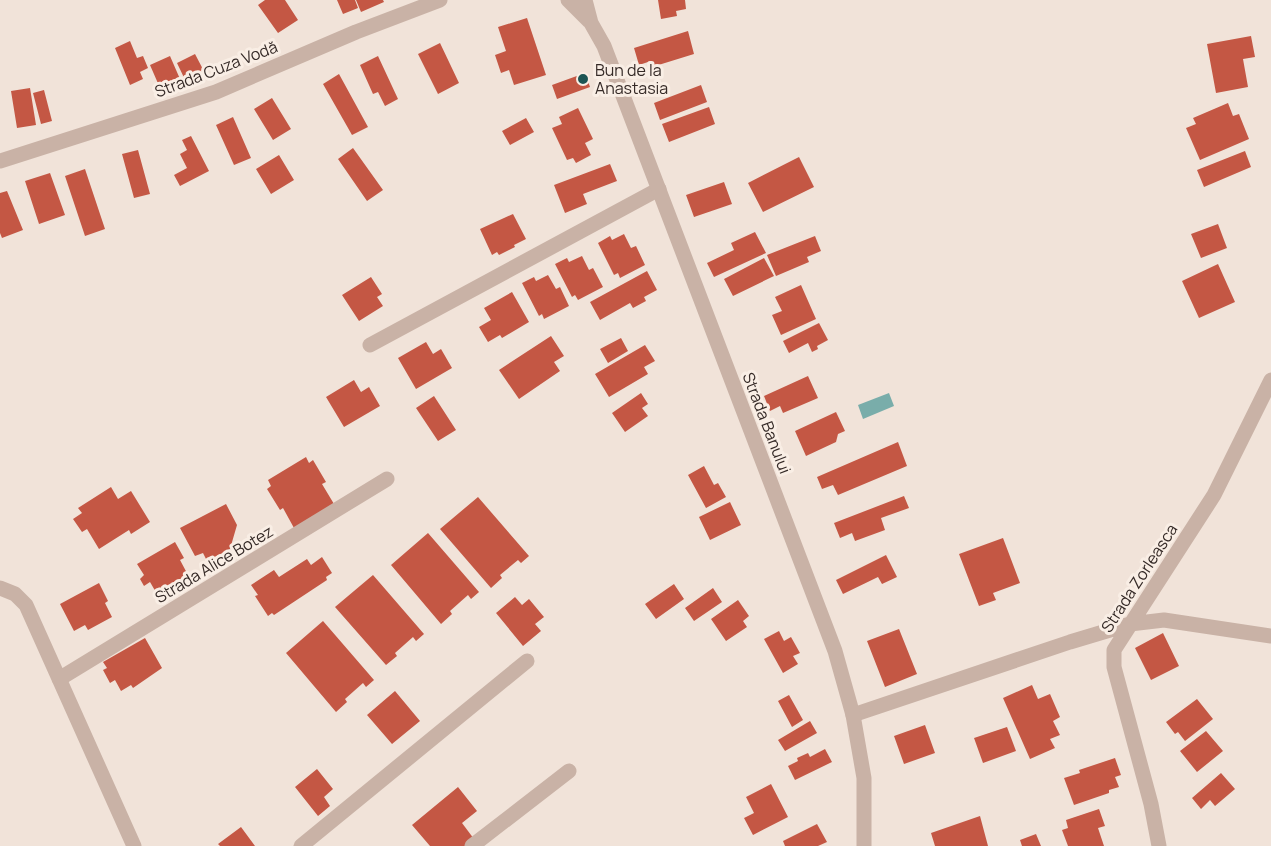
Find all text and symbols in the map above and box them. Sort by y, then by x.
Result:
street label: Strada Cuza Vodă [151,35,281,103]
place label: Bun de la Anastasia [595,59,668,99]
marker: Bun de la Anastasia [576,72,590,86]
street label: Strada Banului [738,369,796,477]
street label: Strada Alice Botez [151,520,277,608]
street label: Strada Zorleasca [1096,520,1182,636]

